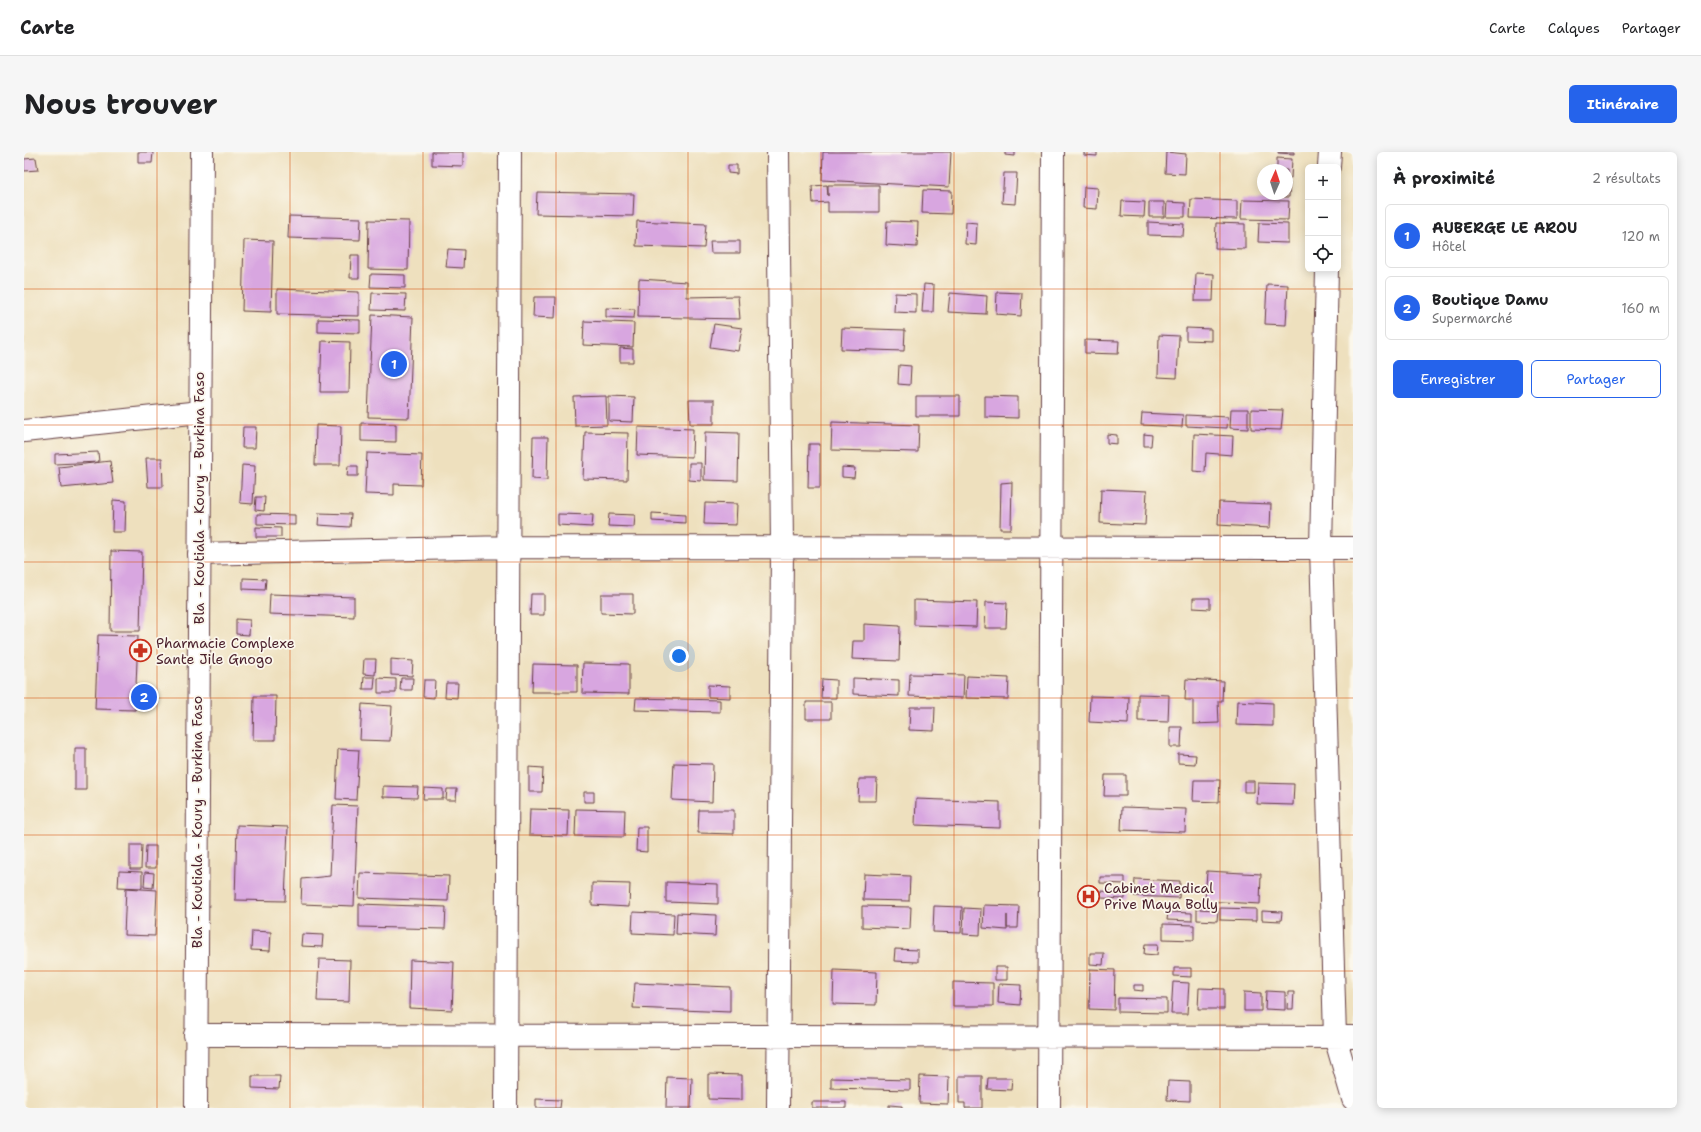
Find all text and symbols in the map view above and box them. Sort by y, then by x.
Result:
text: Carte [20,15,75,40]
text: Carte [1489,19,1526,37]
text: Calques [1548,19,1600,37]
text: Partager [1622,19,1681,37]
text: Nous trouver [24,85,218,123]
button: Itinéraire [1569,85,1677,123]
north arrow [1257,164,1293,200]
map controls [1305,164,1341,272]
button: + [1305,164,1341,200]
text: À proximité [1393,167,1495,189]
text: 2 résultats [1592,170,1661,187]
button: − [1305,200,1341,236]
text: AUBERGE LE AROU [1432,218,1577,238]
text: 1 [1404,228,1410,245]
text: 120 m [1622,228,1660,245]
button: locate [1305,236,1341,272]
text: Hôtel [1432,238,1466,255]
text: Boutique Damu [1432,290,1549,310]
text: 2 [1402,300,1412,317]
text: 160 m [1622,300,1660,317]
text: Supermarché [1432,310,1513,327]
pin: 1 [381,349,407,379]
button: Enregistrer [1393,360,1523,398]
button: Partager [1531,360,1661,398]
street label: Bla - Koutiala - Koury - Burkina Faso [190,372,208,624]
place label: Pharmacie Complexe Sante Jile Gnogo [156,634,295,668]
pharmacy icon: Pharmacie Complexe Sante Jile Gnogo [128,638,154,664]
your location [669,646,689,666]
pin: 2 [131,682,157,712]
street label: Bla - Koutiala - Koury - Burkina Faso [188,696,206,948]
place label: Cabinet Medical Prive Maya Bolly [1104,879,1218,913]
hospital icon: Cabinet Medical Prive Maya Bolly [1076,883,1102,909]

